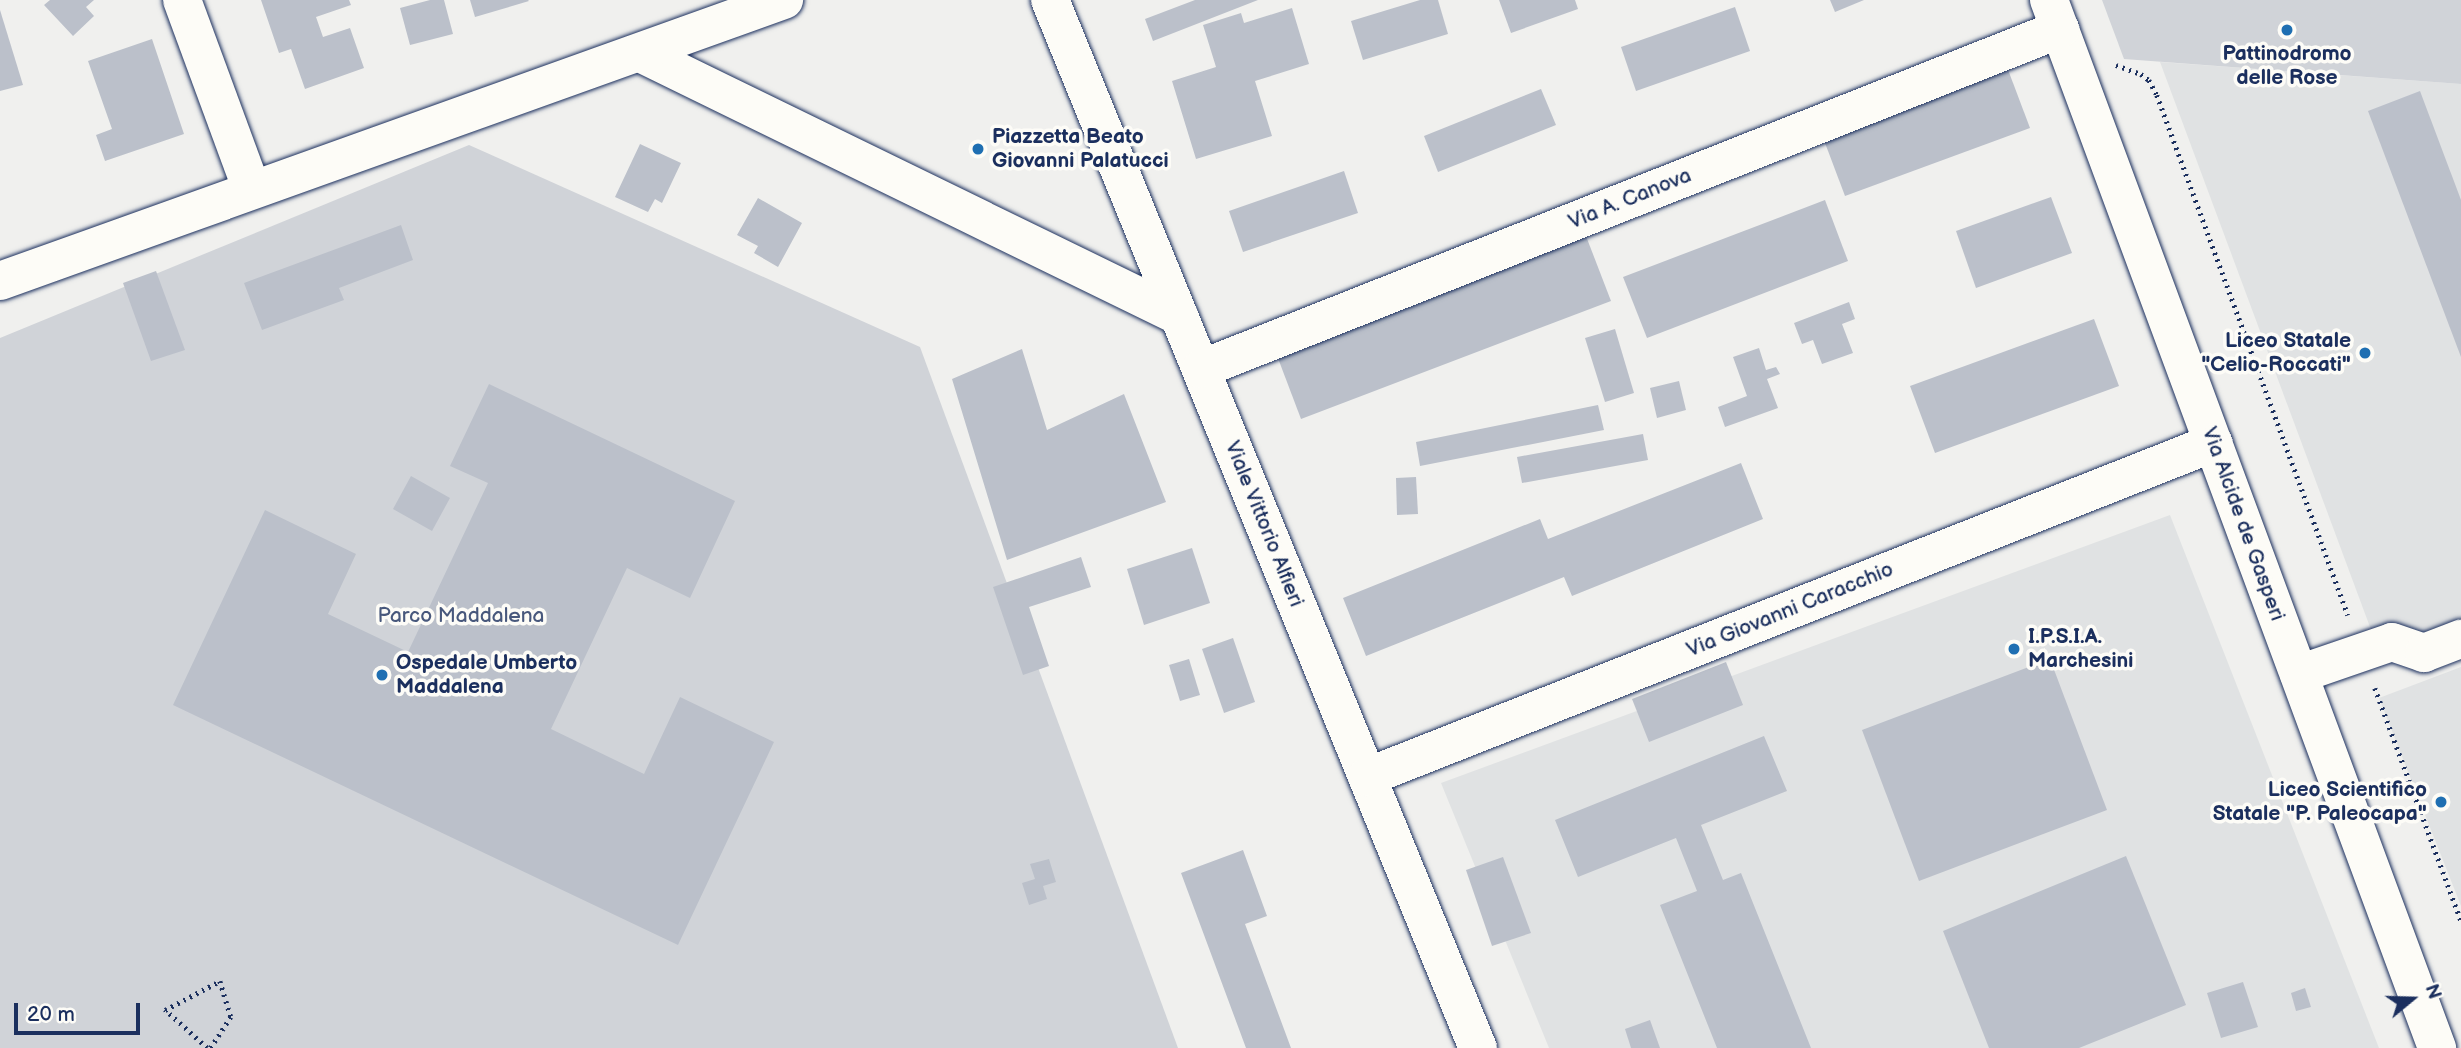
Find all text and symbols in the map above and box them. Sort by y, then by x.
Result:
marker: Pattinodromo delle Rose [2279,22,2295,38]
place label: Pattinodromo delle Rose [2222,41,2352,91]
place label: Piazzetta Beato Giovanni Palatucci [992,124,1169,174]
marker: Piazzetta Beato Giovanni Palatucci [970,141,986,157]
street label: Via A. Canova [1565,163,1695,235]
place label: Liceo Statale "Celio-Roccati" [2201,328,2351,378]
marker: Liceo Statale "Celio-Roccati" [2357,345,2373,361]
street label: Via Alcide de Gasperi [2196,424,2290,624]
street label: Viale Vittorio Alfieri [1219,437,1309,611]
street label: Via Giovanni Caracchio [1683,557,1897,663]
park label: Parco Maddalena [378,603,544,629]
place label: I.P.S.I.A. Marchesini [2028,624,2133,674]
marker: I.P.S.I.A. Marchesini [2006,641,2022,657]
place label: Ospedale Umberto Maddalena [396,650,577,700]
marker: Ospedale Umberto Maddalena [374,667,390,683]
place label: Liceo Scientifico Statale "P. Paleocapa" [2213,777,2427,827]
marker: Liceo Scientifico Statale "P. Paleocapa" [2433,794,2449,810]
north arrow [2377,964,2447,1034]
text: N [2419,982,2446,1002]
scale bar [18,988,144,1032]
text: 20 m [27,1002,75,1027]

